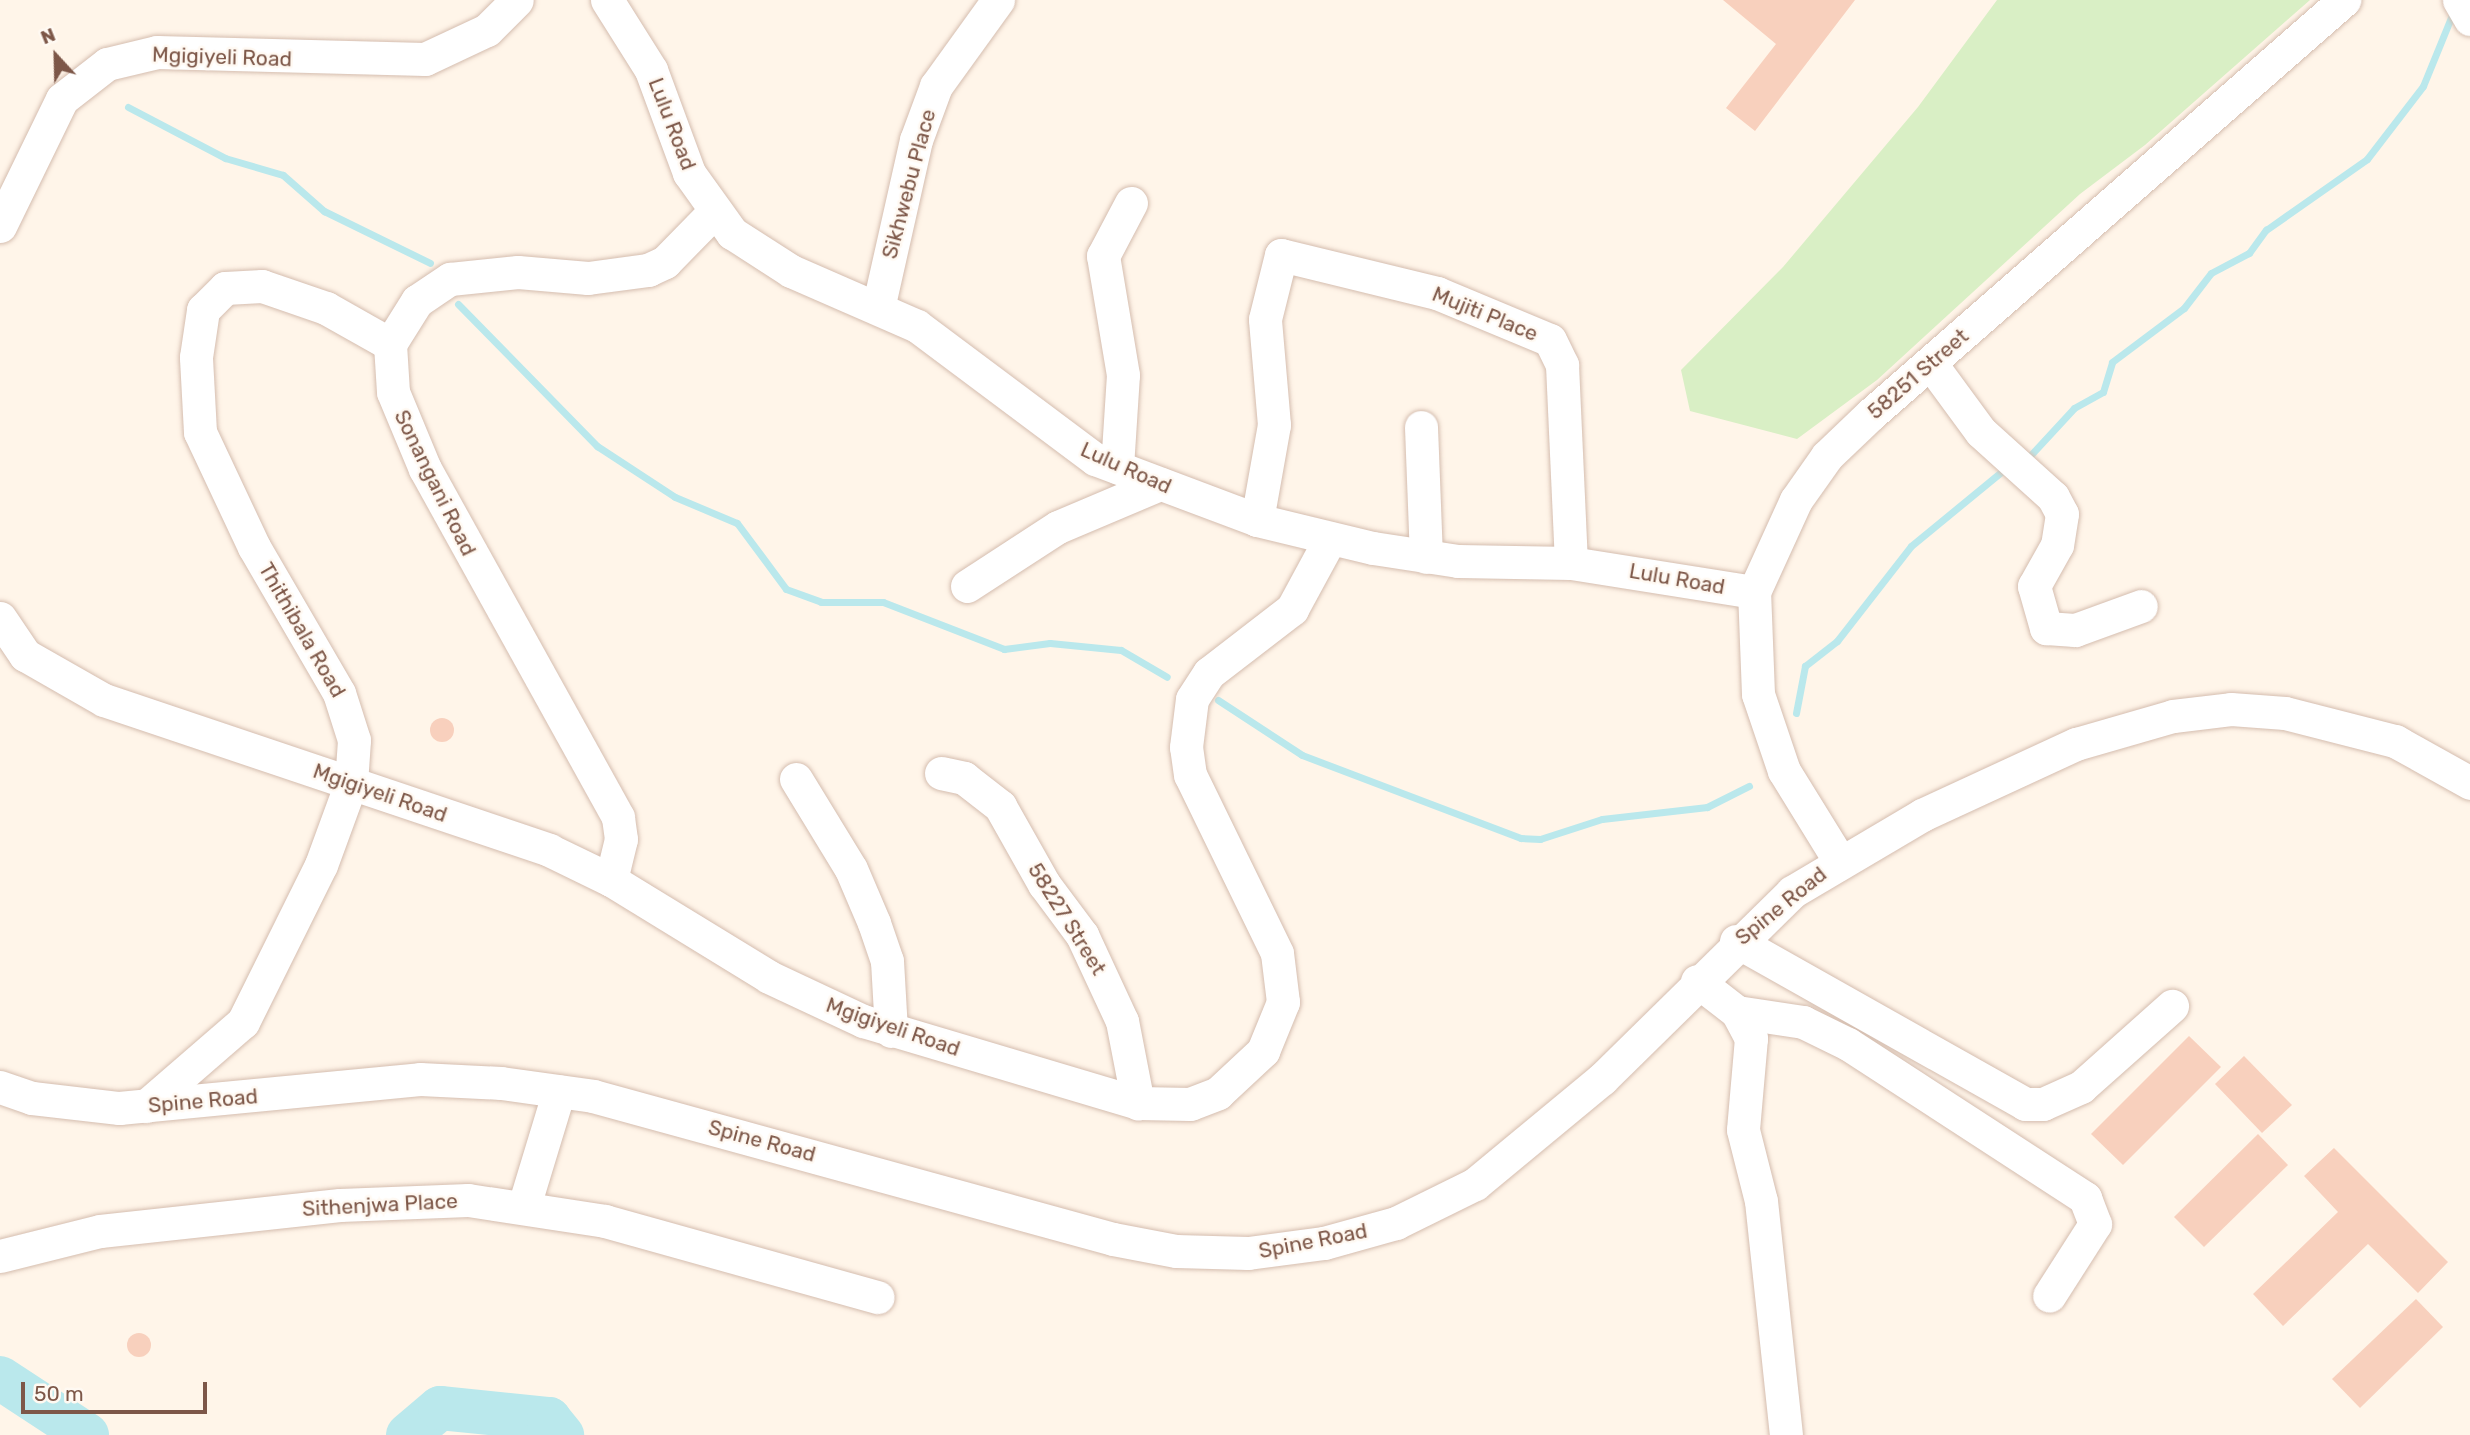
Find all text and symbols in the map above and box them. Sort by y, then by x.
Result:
north arrow [21,21,91,91]
text: N [37,23,59,49]
street label: Mgigiyeli Road [152,42,292,72]
street label: Lulu Road [643,74,701,174]
street label: Sikhwebu Place [877,106,941,262]
street label: Mujiti Place [1428,281,1542,347]
street label: 58251 Street [1863,323,1973,425]
street label: Sonangani Road [389,406,481,560]
street label: Lulu Road [1077,437,1175,499]
street label: Thithibala Road [253,558,351,702]
street label: Lulu Road [1627,558,1727,600]
street label: Mgigiyeli Road [310,758,450,828]
street label: 58227 Street [1023,858,1111,980]
street label: Spine Road [1730,862,1832,950]
street label: Mgigiyeli Road [823,992,963,1062]
street label: Spine Road [147,1084,259,1118]
street label: Spine Road [706,1115,818,1167]
street label: Sithenjwa Place [302,1188,458,1222]
street label: Spine Road [1257,1218,1369,1264]
scale bar [24,1368,210,1412]
text: 50 m [34,1381,84,1406]

